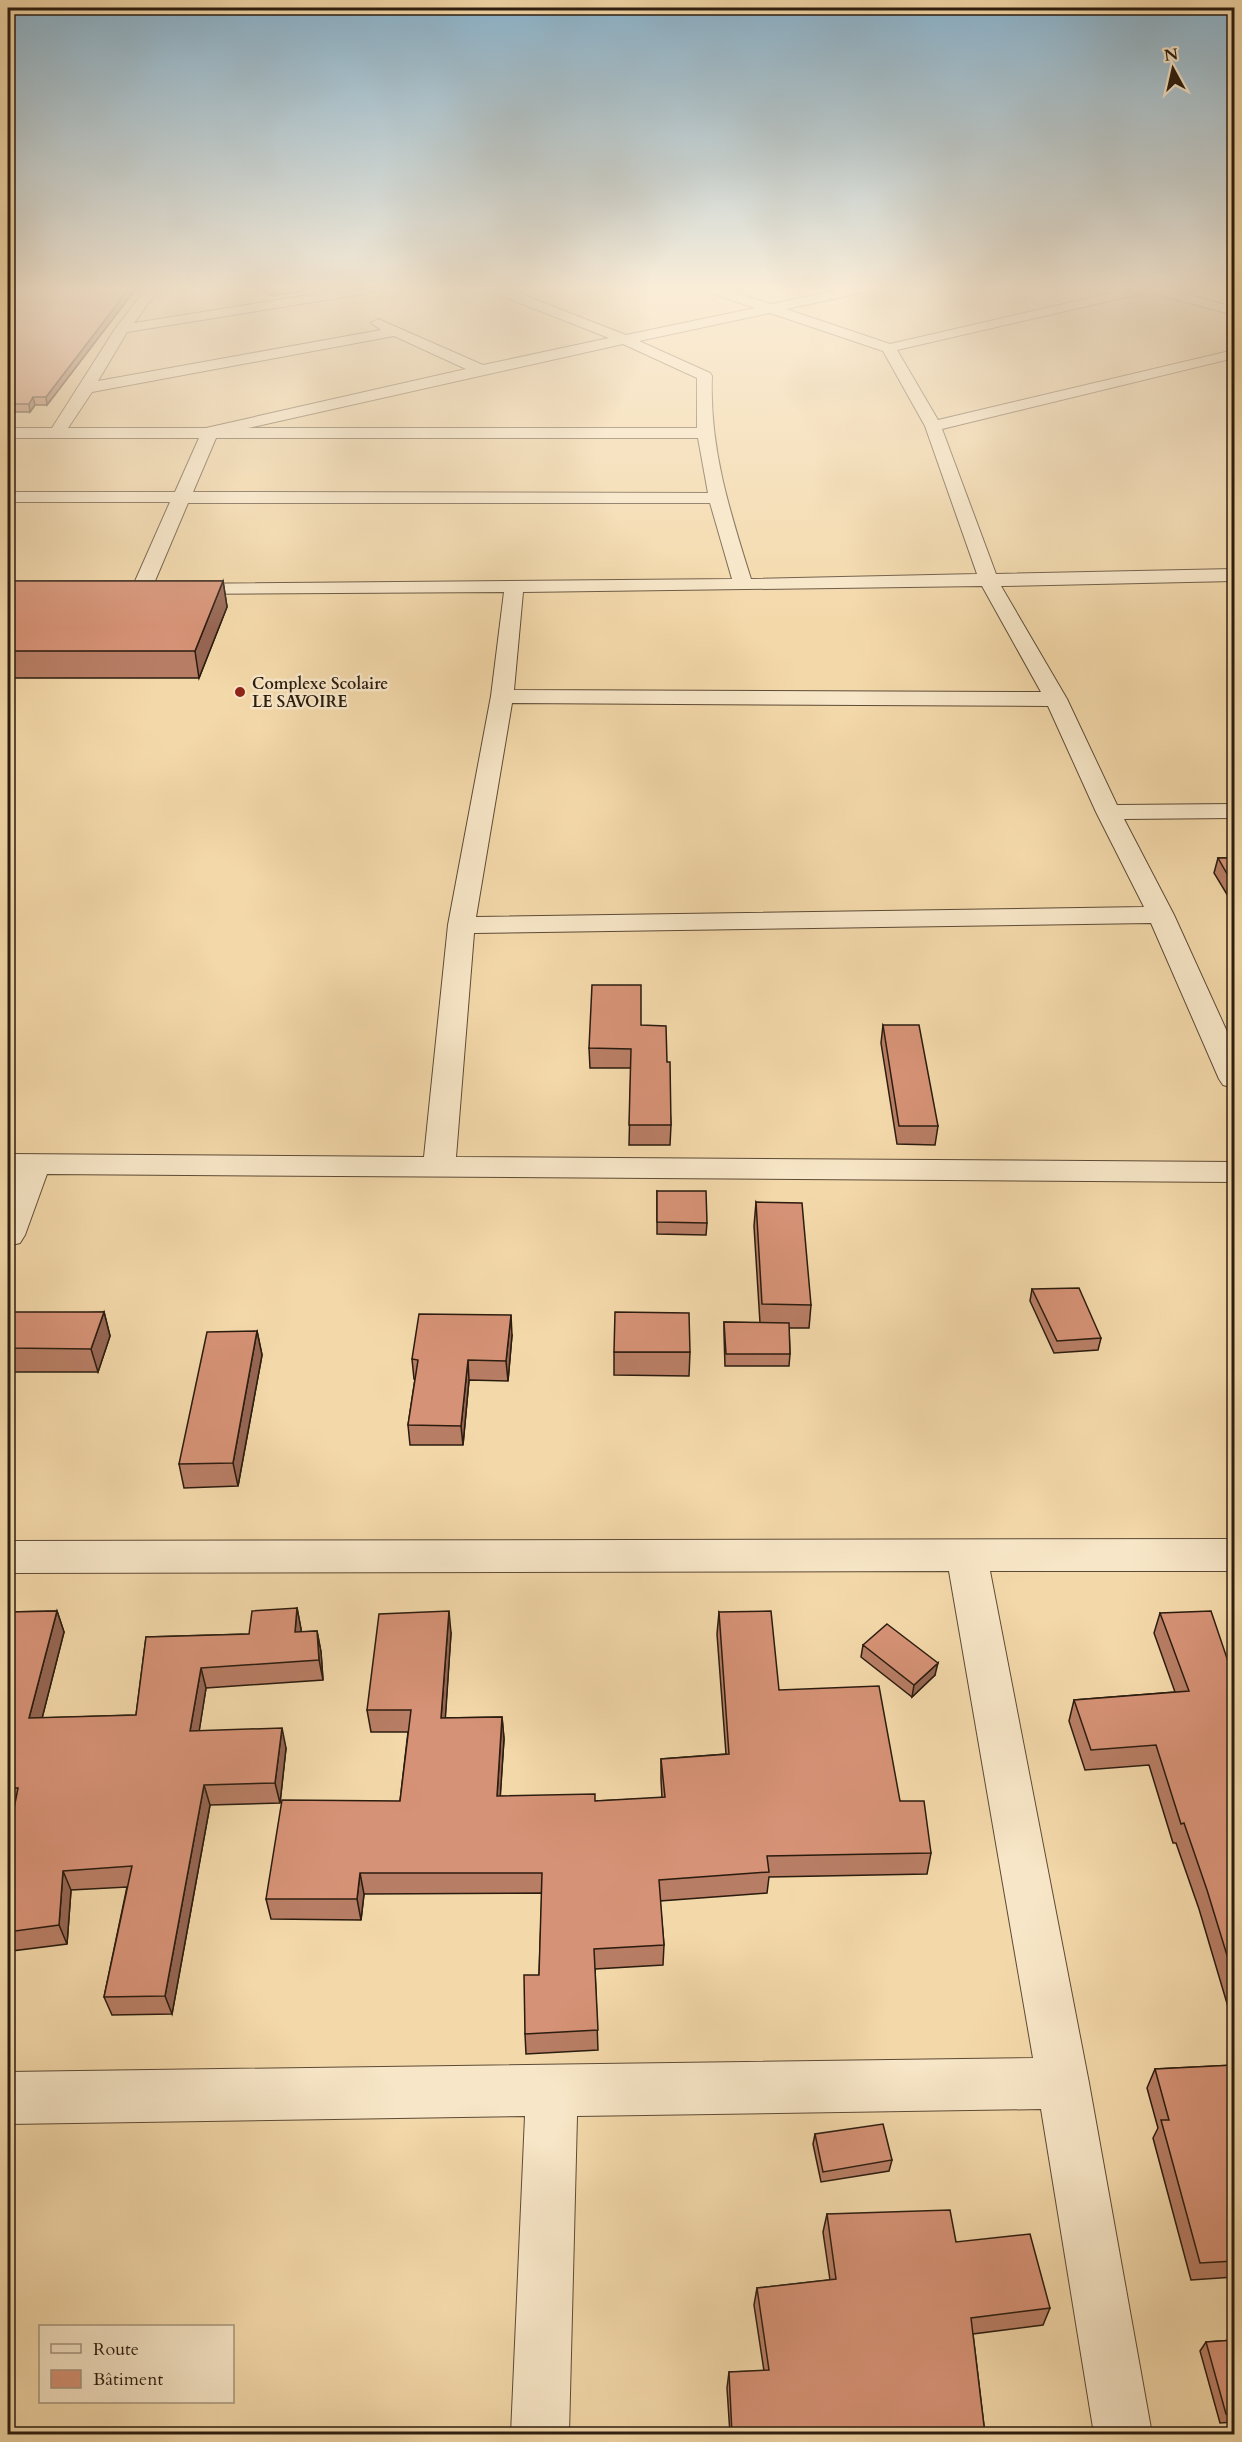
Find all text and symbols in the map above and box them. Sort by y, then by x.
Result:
north arrow [1143,39,1203,99]
text: N [1163,43,1180,67]
place label: Complexe Scolaire LE SAVOIRE [252,673,388,713]
marker: Complexe Scolaire LE SAVOIRE [233,685,247,699]
legend [39,2325,234,2403]
text: Route [93,2337,139,2362]
text: Bâtiment [93,2367,163,2392]

